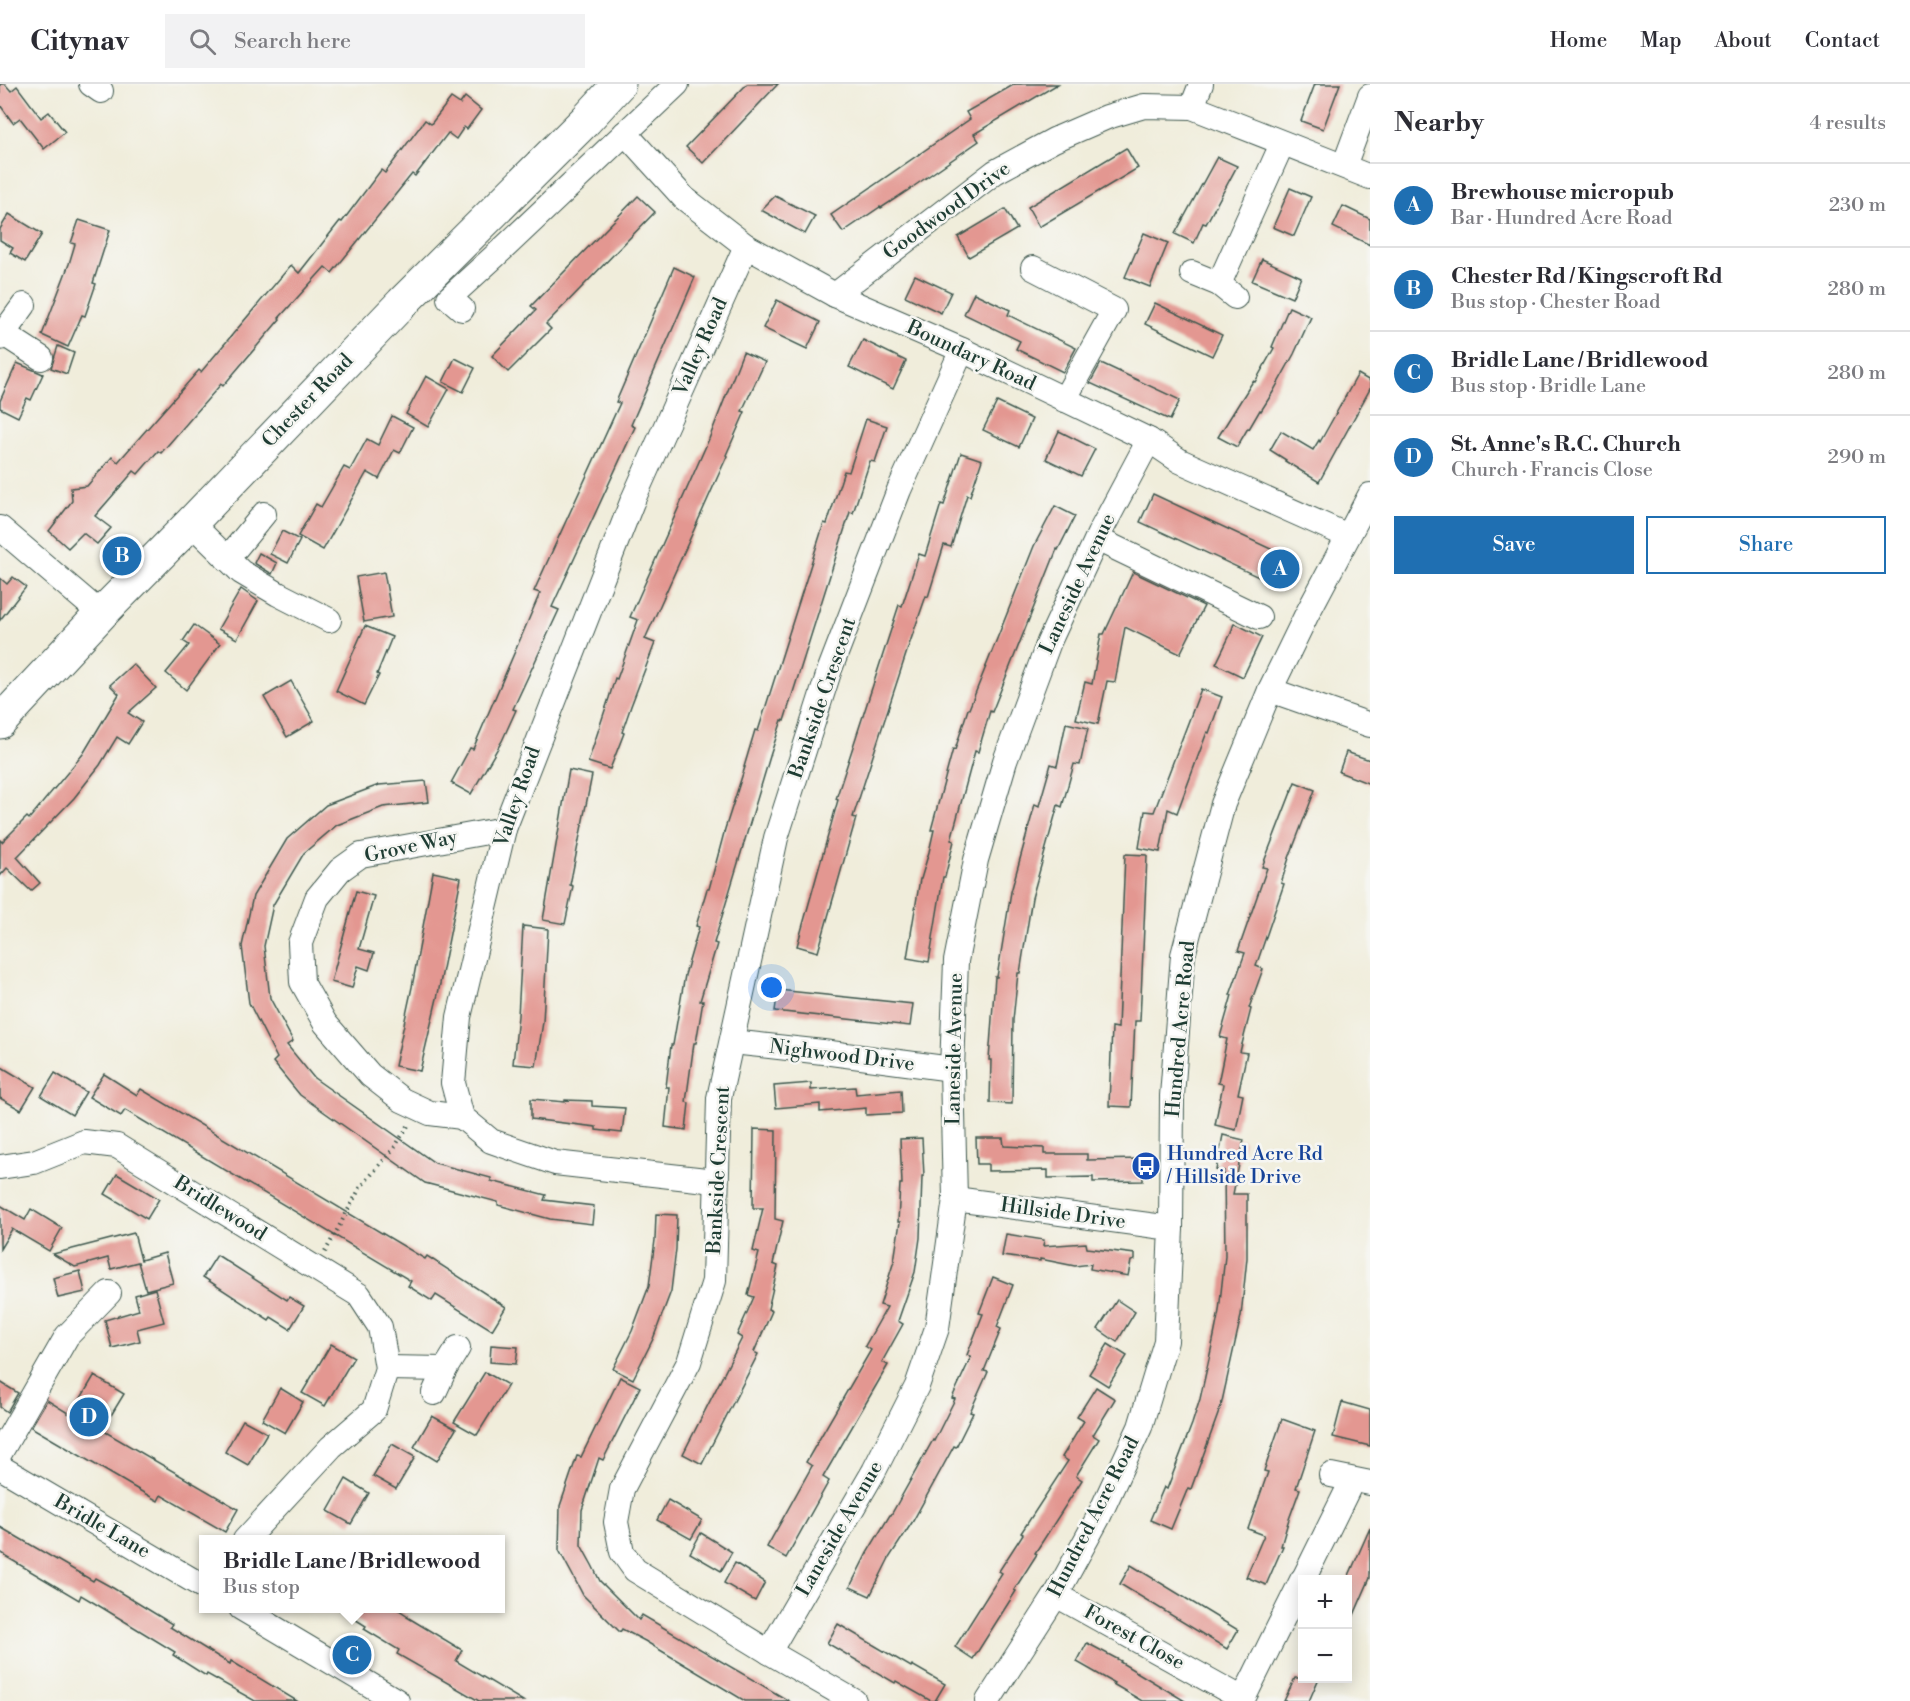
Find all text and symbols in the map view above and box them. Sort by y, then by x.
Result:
search box [165,14,585,68]
text: Citynav [30,24,129,59]
icon: search [186,25,219,58]
text: Search here [234,28,351,55]
text: Home [1550,28,1607,54]
text: Map [1640,28,1682,54]
text: About [1715,28,1772,54]
text: Contact [1805,28,1880,54]
text: Nearby [1394,107,1484,139]
text: 4 results [1809,111,1886,136]
street label: Goodwood Drive [878,156,1016,266]
text: Brewhouse micropub [1451,179,1674,206]
text: A [1406,193,1421,218]
text: 230 m [1829,193,1886,218]
text: Bar · Hundred Acre Road [1451,206,1672,231]
text: Chester Rd / Kingscroft Rd [1451,263,1723,290]
text: B [1406,277,1421,302]
text: 280 m [1827,277,1886,302]
text: Bus stop · Chester Road [1451,290,1660,315]
street label: Valley Road [668,293,734,401]
street label: Boundary Road [902,315,1040,397]
text: Bridle Lane / Bridlewood [1451,347,1709,374]
street label: Chester Road [257,348,359,453]
text: C [1406,361,1421,386]
text: 280 m [1827,361,1886,386]
text: Bus stop · Bridle Lane [1451,374,1646,399]
text: St. Anne's R.C. Church [1451,431,1681,458]
text: D [1406,445,1421,470]
text: 290 m [1828,445,1886,470]
text: Church · Francis Close [1451,458,1653,483]
street label: Laneside Avenue [1034,510,1122,658]
button: Save [1394,516,1634,574]
button: Share [1646,516,1886,574]
pin: B [102,534,142,578]
pin: A [1260,546,1300,592]
street label: Bankside Crescent [783,614,862,783]
street label: Valley Road [489,743,547,852]
street label: Grove Way [362,825,460,869]
street label: Hundred Acre Road [1161,939,1201,1118]
your location [757,973,786,1002]
street label: Laneside Avenue [941,973,969,1125]
street label: Nighwood Drive [768,1035,916,1077]
street label: Bankside Crescent [702,1085,736,1256]
place label: Hundred Acre Rd / Hillside Drive [1166,1142,1324,1190]
bus stop icon: Hundred Acre Rd / Hillside Drive [1130,1150,1162,1182]
street label: Bridlewood [168,1170,271,1248]
street label: Hillside Drive [999,1193,1127,1235]
pin: D [70,1394,109,1440]
street label: Hundred Acre Road [1043,1432,1146,1602]
street label: Laneside Avenue [791,1457,889,1601]
street label: Bridle Lane [49,1489,154,1564]
popup [199,1535,505,1613]
text: Bridle Lane / Bridlewood [223,1548,481,1575]
text: Bus stop [223,1575,300,1600]
map controls [1298,1575,1352,1683]
button: + [1298,1575,1352,1629]
street label: Forest Close [1079,1600,1189,1676]
button: − [1298,1629,1352,1683]
pin: C [332,1632,372,1678]

